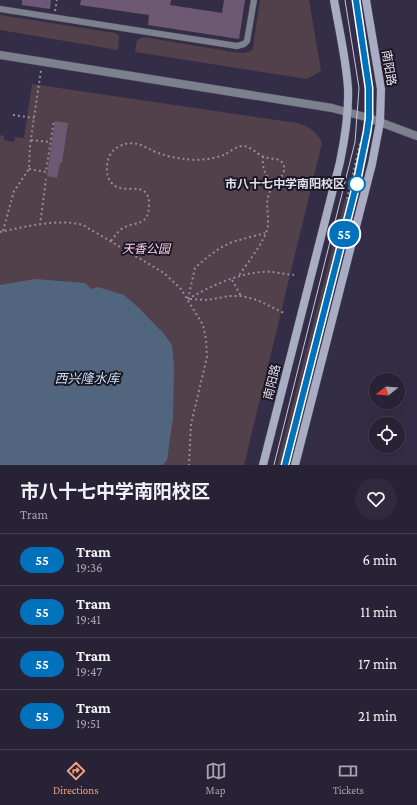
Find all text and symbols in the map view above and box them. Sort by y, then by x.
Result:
street label: 南阳路 [379,49,399,87]
marker: 市八十七中学南阳校区 [348,175,366,193]
place label: 市八十七中学南阳校区 [225,177,345,191]
line badge: 55 [326,221,362,247]
text: 55 [337,226,351,242]
park label: 天香公园 [122,242,172,256]
street label: 南阳路 [261,363,283,401]
water label: 西兴隆水库 [54,371,121,386]
north arrow [369,373,405,409]
map controls [369,373,405,453]
button: locate [369,417,405,453]
button: heart [355,478,397,520]
text: 市八十七中学南阳校区 [20,481,210,502]
text: Tram [20,507,48,522]
text: Tram [76,544,111,560]
text: 55 [35,552,49,568]
text: 6 min [363,552,397,568]
text: 19:36 [76,560,103,575]
text: Tram [76,596,111,612]
text: 55 [35,604,49,620]
text: 11 min [360,604,397,620]
text: 19:41 [76,612,101,627]
text: Tram [76,648,111,664]
text: 55 [35,656,49,672]
text: 17 min [358,656,397,672]
text: 19:47 [76,664,102,679]
text: Tram [76,700,111,716]
text: 55 [35,708,49,724]
text: 21 min [358,708,397,724]
text: 19:51 [76,716,100,731]
tab: Directions [53,760,99,796]
tab: Map [205,760,227,796]
tab: Tickets [333,760,364,796]

